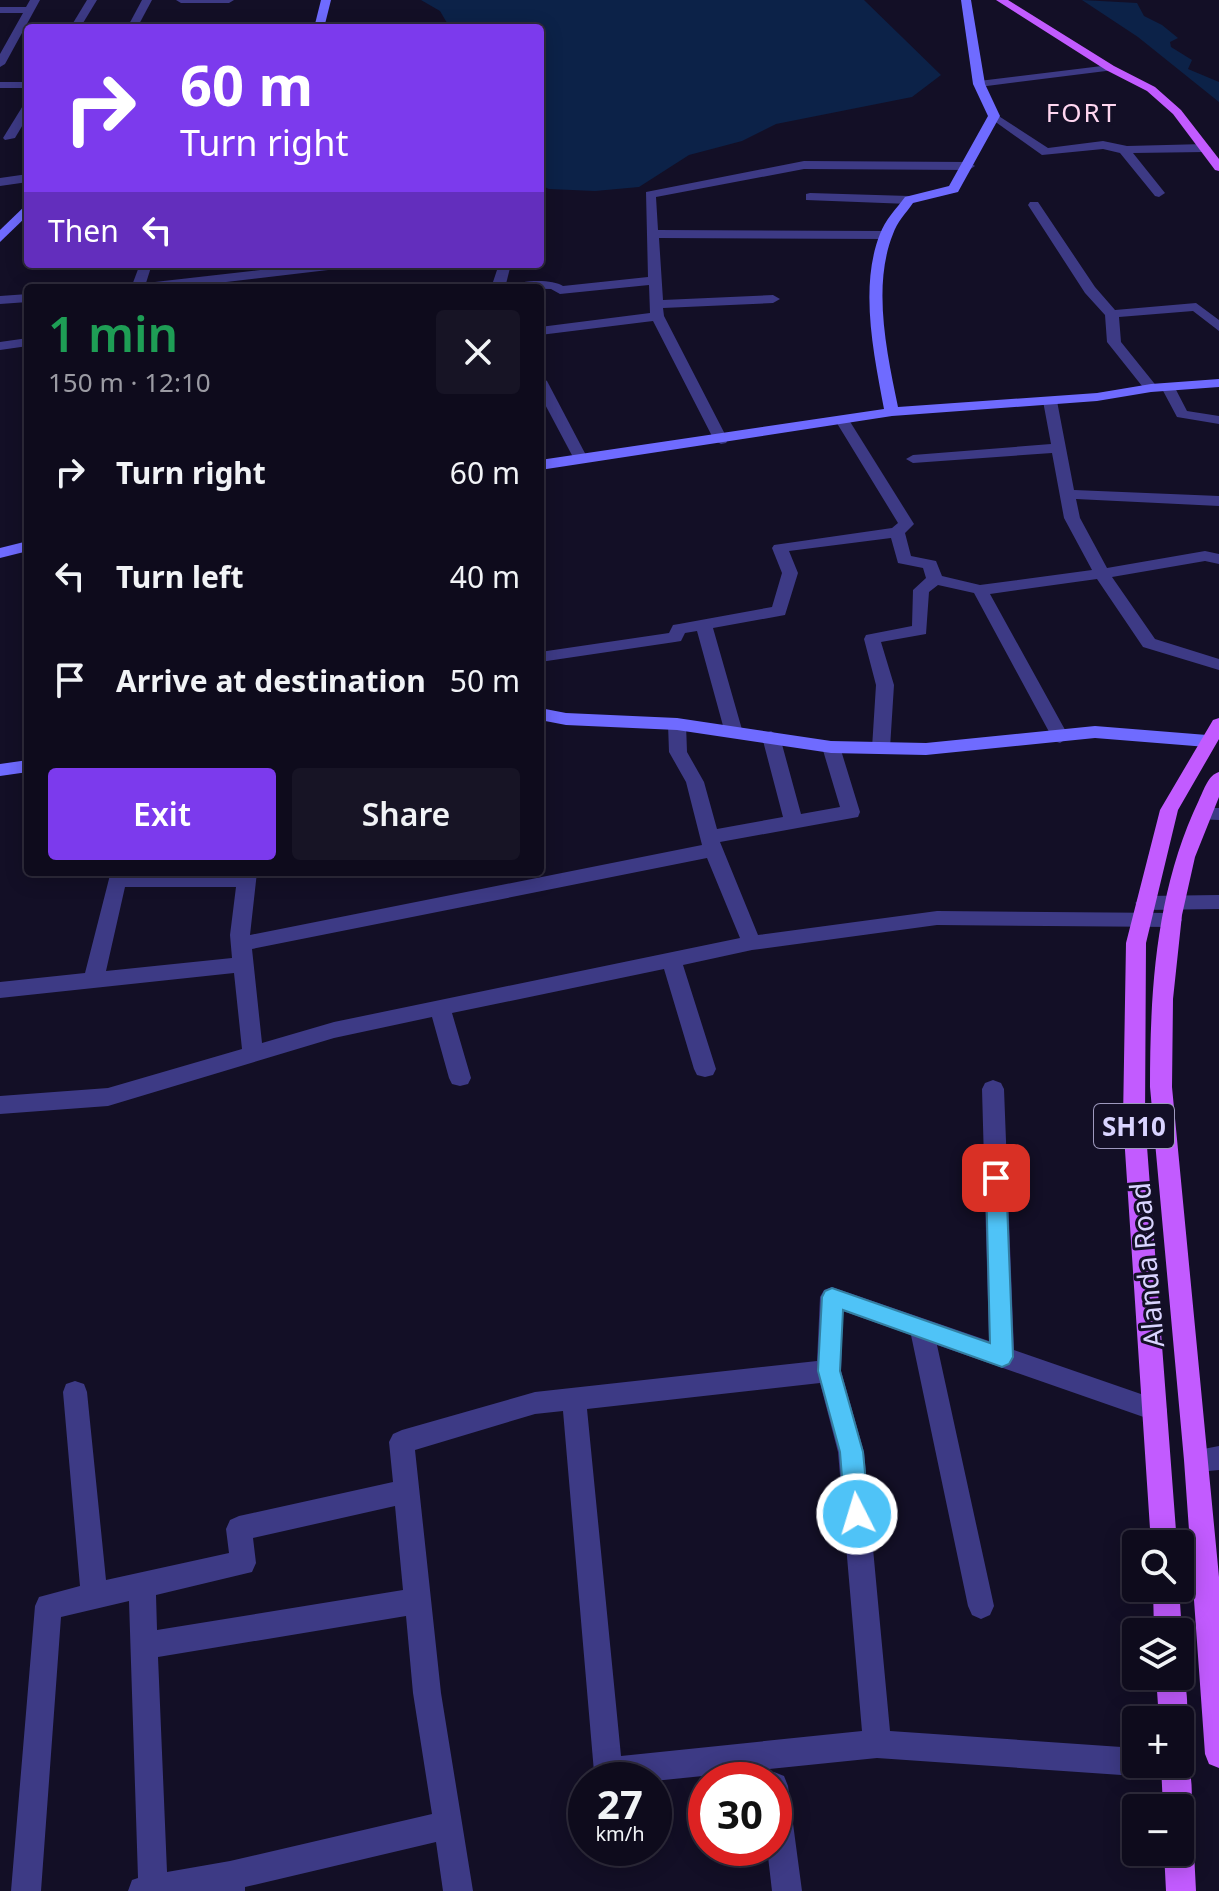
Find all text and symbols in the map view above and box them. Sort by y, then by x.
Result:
text: 60 m [180,46,313,122]
icon: right [48,56,152,160]
district label: FORT [1046,94,1118,130]
text: Turn right [180,118,348,167]
icon: left [135,208,179,252]
text: Then [48,210,119,251]
text: 1 min [48,301,178,366]
button: close [436,310,520,394]
text: 150 m · 12:10 [48,364,211,400]
icon: right [48,450,92,494]
text: Turn right [116,452,266,493]
text: 60 m [450,452,520,493]
icon: left [48,554,92,598]
text: Turn left [116,556,244,597]
text: 40 m [450,556,520,597]
icon: arrive [48,658,92,702]
text: Arrive at destination [116,660,426,701]
text: 50 m [450,660,520,701]
button: Exit [48,768,276,860]
button: Share [292,768,520,860]
road number: SH10 [1094,1104,1174,1148]
pin [962,1144,1030,1212]
icon: arrive [974,1156,1018,1200]
street label: Alanda Road [1120,1181,1172,1349]
position arrow [815,1472,899,1556]
map controls [1122,1530,1194,1866]
button: search [1122,1530,1194,1602]
button: layers [1122,1618,1194,1690]
button: + [1122,1706,1194,1778]
speed limit sign: 30 [688,1762,792,1866]
text: 27 [597,1776,643,1831]
button: − [1122,1794,1194,1866]
text: km/h [595,1820,645,1847]

